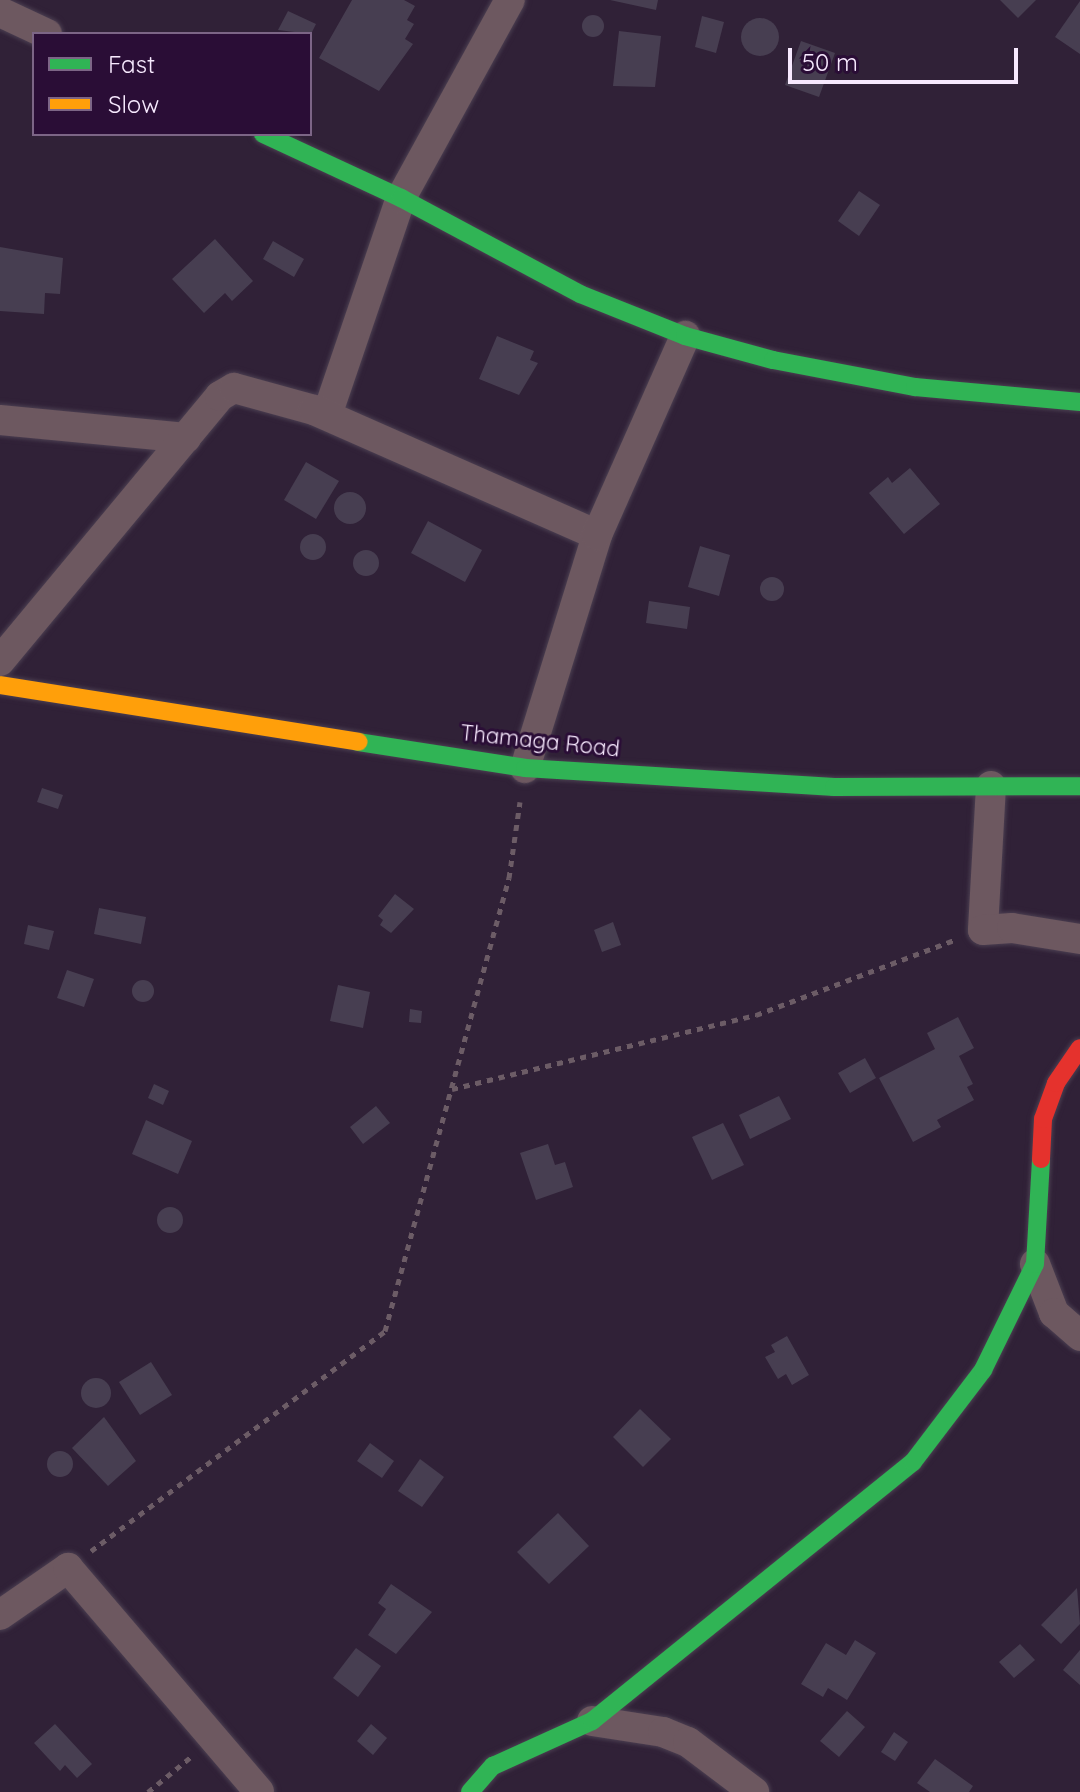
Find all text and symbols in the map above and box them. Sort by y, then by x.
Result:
legend [32,32,312,136]
scale bar [792,32,1022,82]
text: 50 m [802,47,858,77]
text: Fast [108,49,155,79]
text: Slow [108,89,159,119]
street label: Thamaga Road [459,720,621,762]

